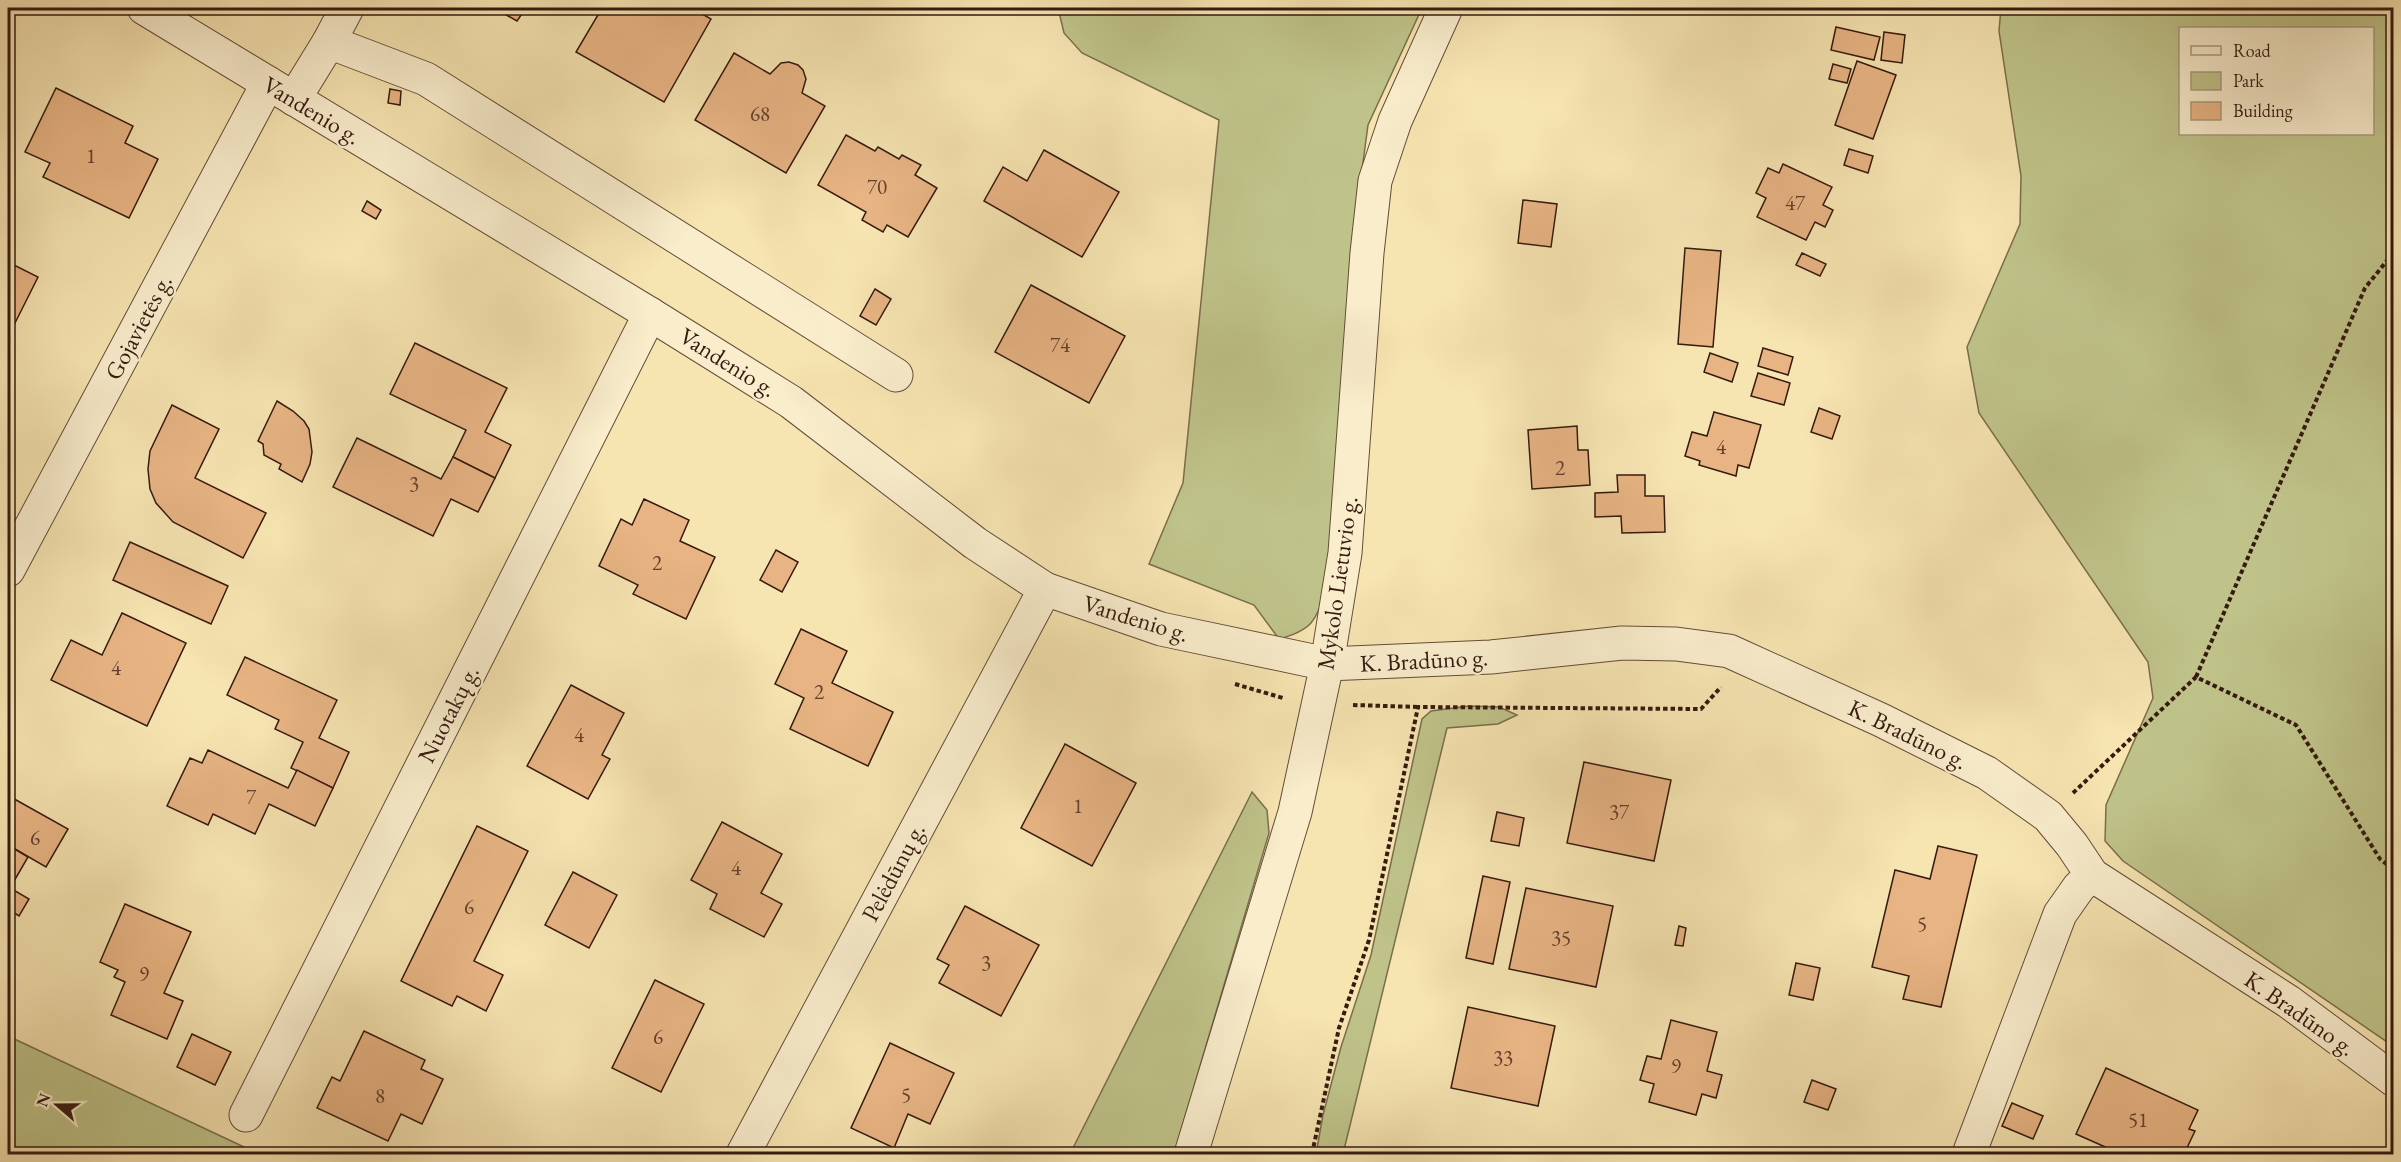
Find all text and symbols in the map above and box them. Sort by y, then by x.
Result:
legend [2179,27,2374,135]
text: Road [2233,39,2272,62]
street label: Vandenio g. [257,69,367,151]
text: Park [2233,69,2264,92]
text: Building [2233,99,2293,122]
house number: 68 [750,100,770,127]
house number: 1 [86,142,96,169]
house number: 70 [867,173,887,200]
house number: 47 [1785,189,1806,216]
street label: Gojavietės g. [97,269,179,385]
street label: Vandenio g. [674,320,782,404]
house number: 74 [1050,331,1071,358]
house number: 4 [1716,433,1727,460]
house number: 2 [1555,454,1565,481]
house number: 3 [409,470,419,497]
street label: Mykolo Lietuvio g. [1309,494,1365,672]
house number: 2 [652,549,662,576]
street label: Vandenio g. [1080,587,1192,649]
street label: K. Bradūno g. [1359,641,1489,679]
house number: 4 [111,654,122,681]
street label: Nuotakų g. [410,660,486,768]
house number: 2 [814,678,824,705]
street label: K. Bradūno g. [1843,692,1973,776]
house number: 4 [574,721,585,748]
house number: 7 [246,783,257,810]
house number: 1 [1073,792,1083,819]
house number: 37 [1609,798,1630,825]
street label: Pelėdūnų g. [854,817,932,927]
house number: 6 [30,824,40,851]
house number: 4 [731,854,742,881]
house number: 6 [464,893,474,920]
house number: 5 [1917,910,1927,937]
house number: 35 [1551,924,1571,951]
house number: 3 [981,949,991,976]
house number: 9 [139,960,149,987]
street label: K. Bradūno g. [2238,963,2362,1063]
house number: 6 [653,1023,663,1050]
house number: 33 [1493,1044,1513,1071]
house number: 9 [1671,1052,1681,1079]
north arrow [27,1075,87,1135]
house number: 5 [901,1081,911,1108]
house number: 8 [375,1082,385,1109]
text: N [31,1090,55,1110]
house number: 51 [2128,1106,2148,1133]

